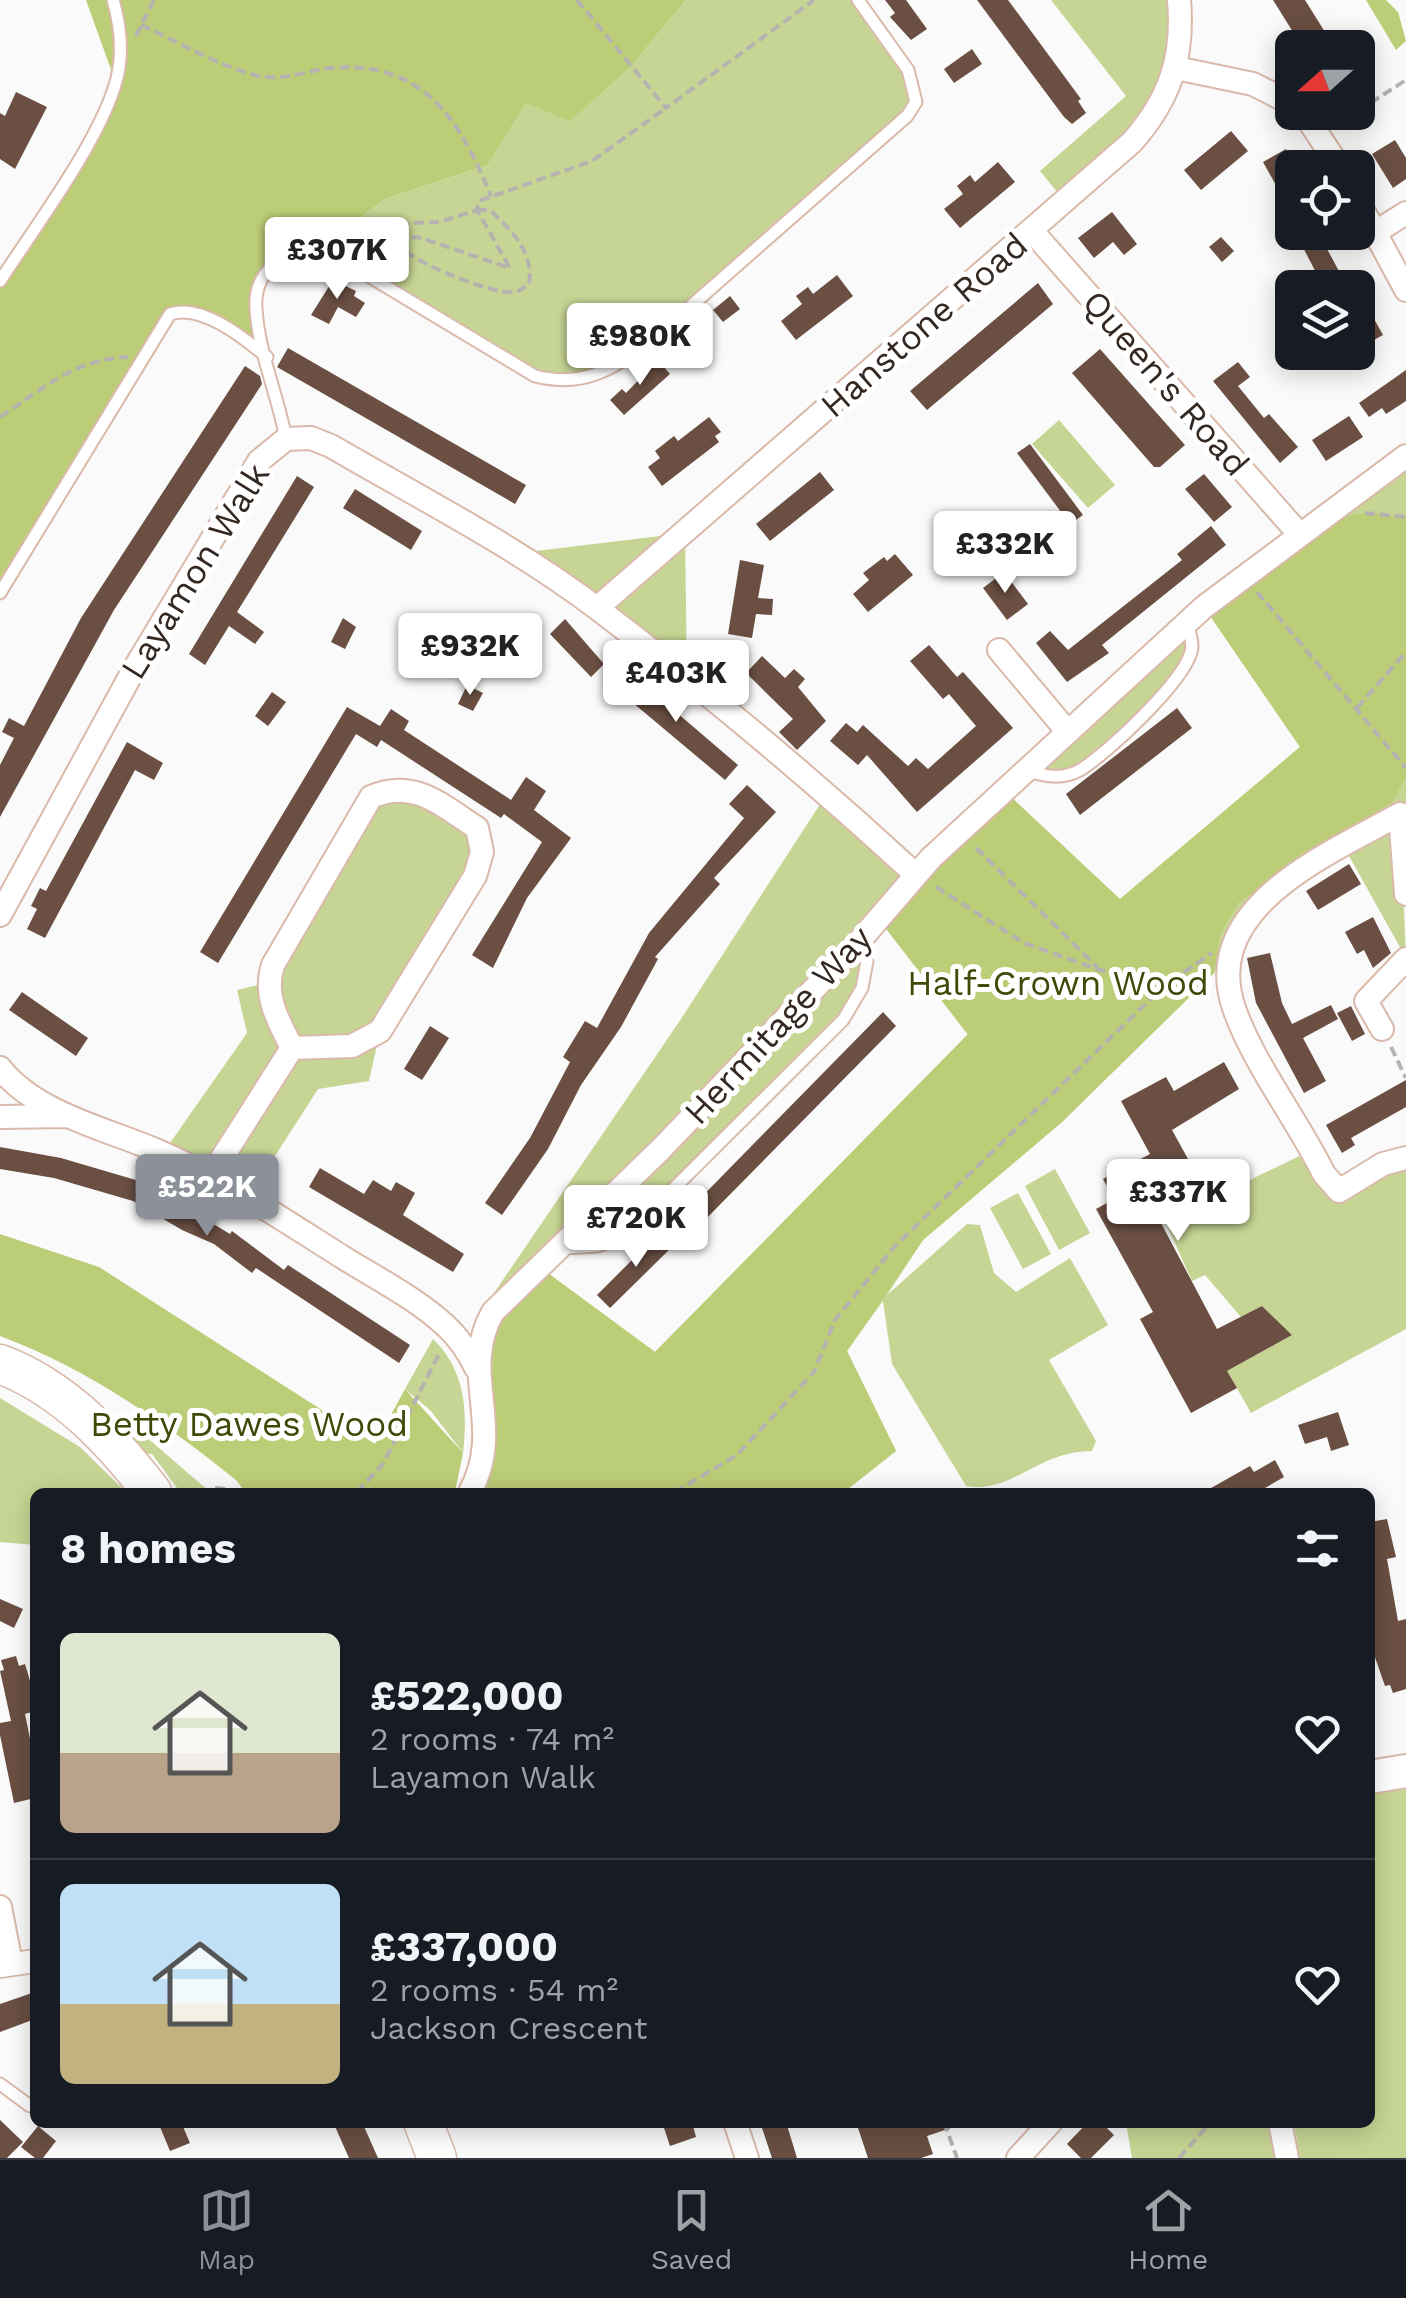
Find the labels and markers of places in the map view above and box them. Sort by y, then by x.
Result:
pin: £307K [267,217,407,302]
pin: £980K [570,303,710,388]
pin: £332K [935,511,1075,596]
pin: £932K [400,613,540,698]
pin: £403K [606,640,746,725]
pin: £522K [137,1154,277,1239]
pin: £337K [1108,1159,1248,1244]
pin: £720K [566,1185,706,1270]

